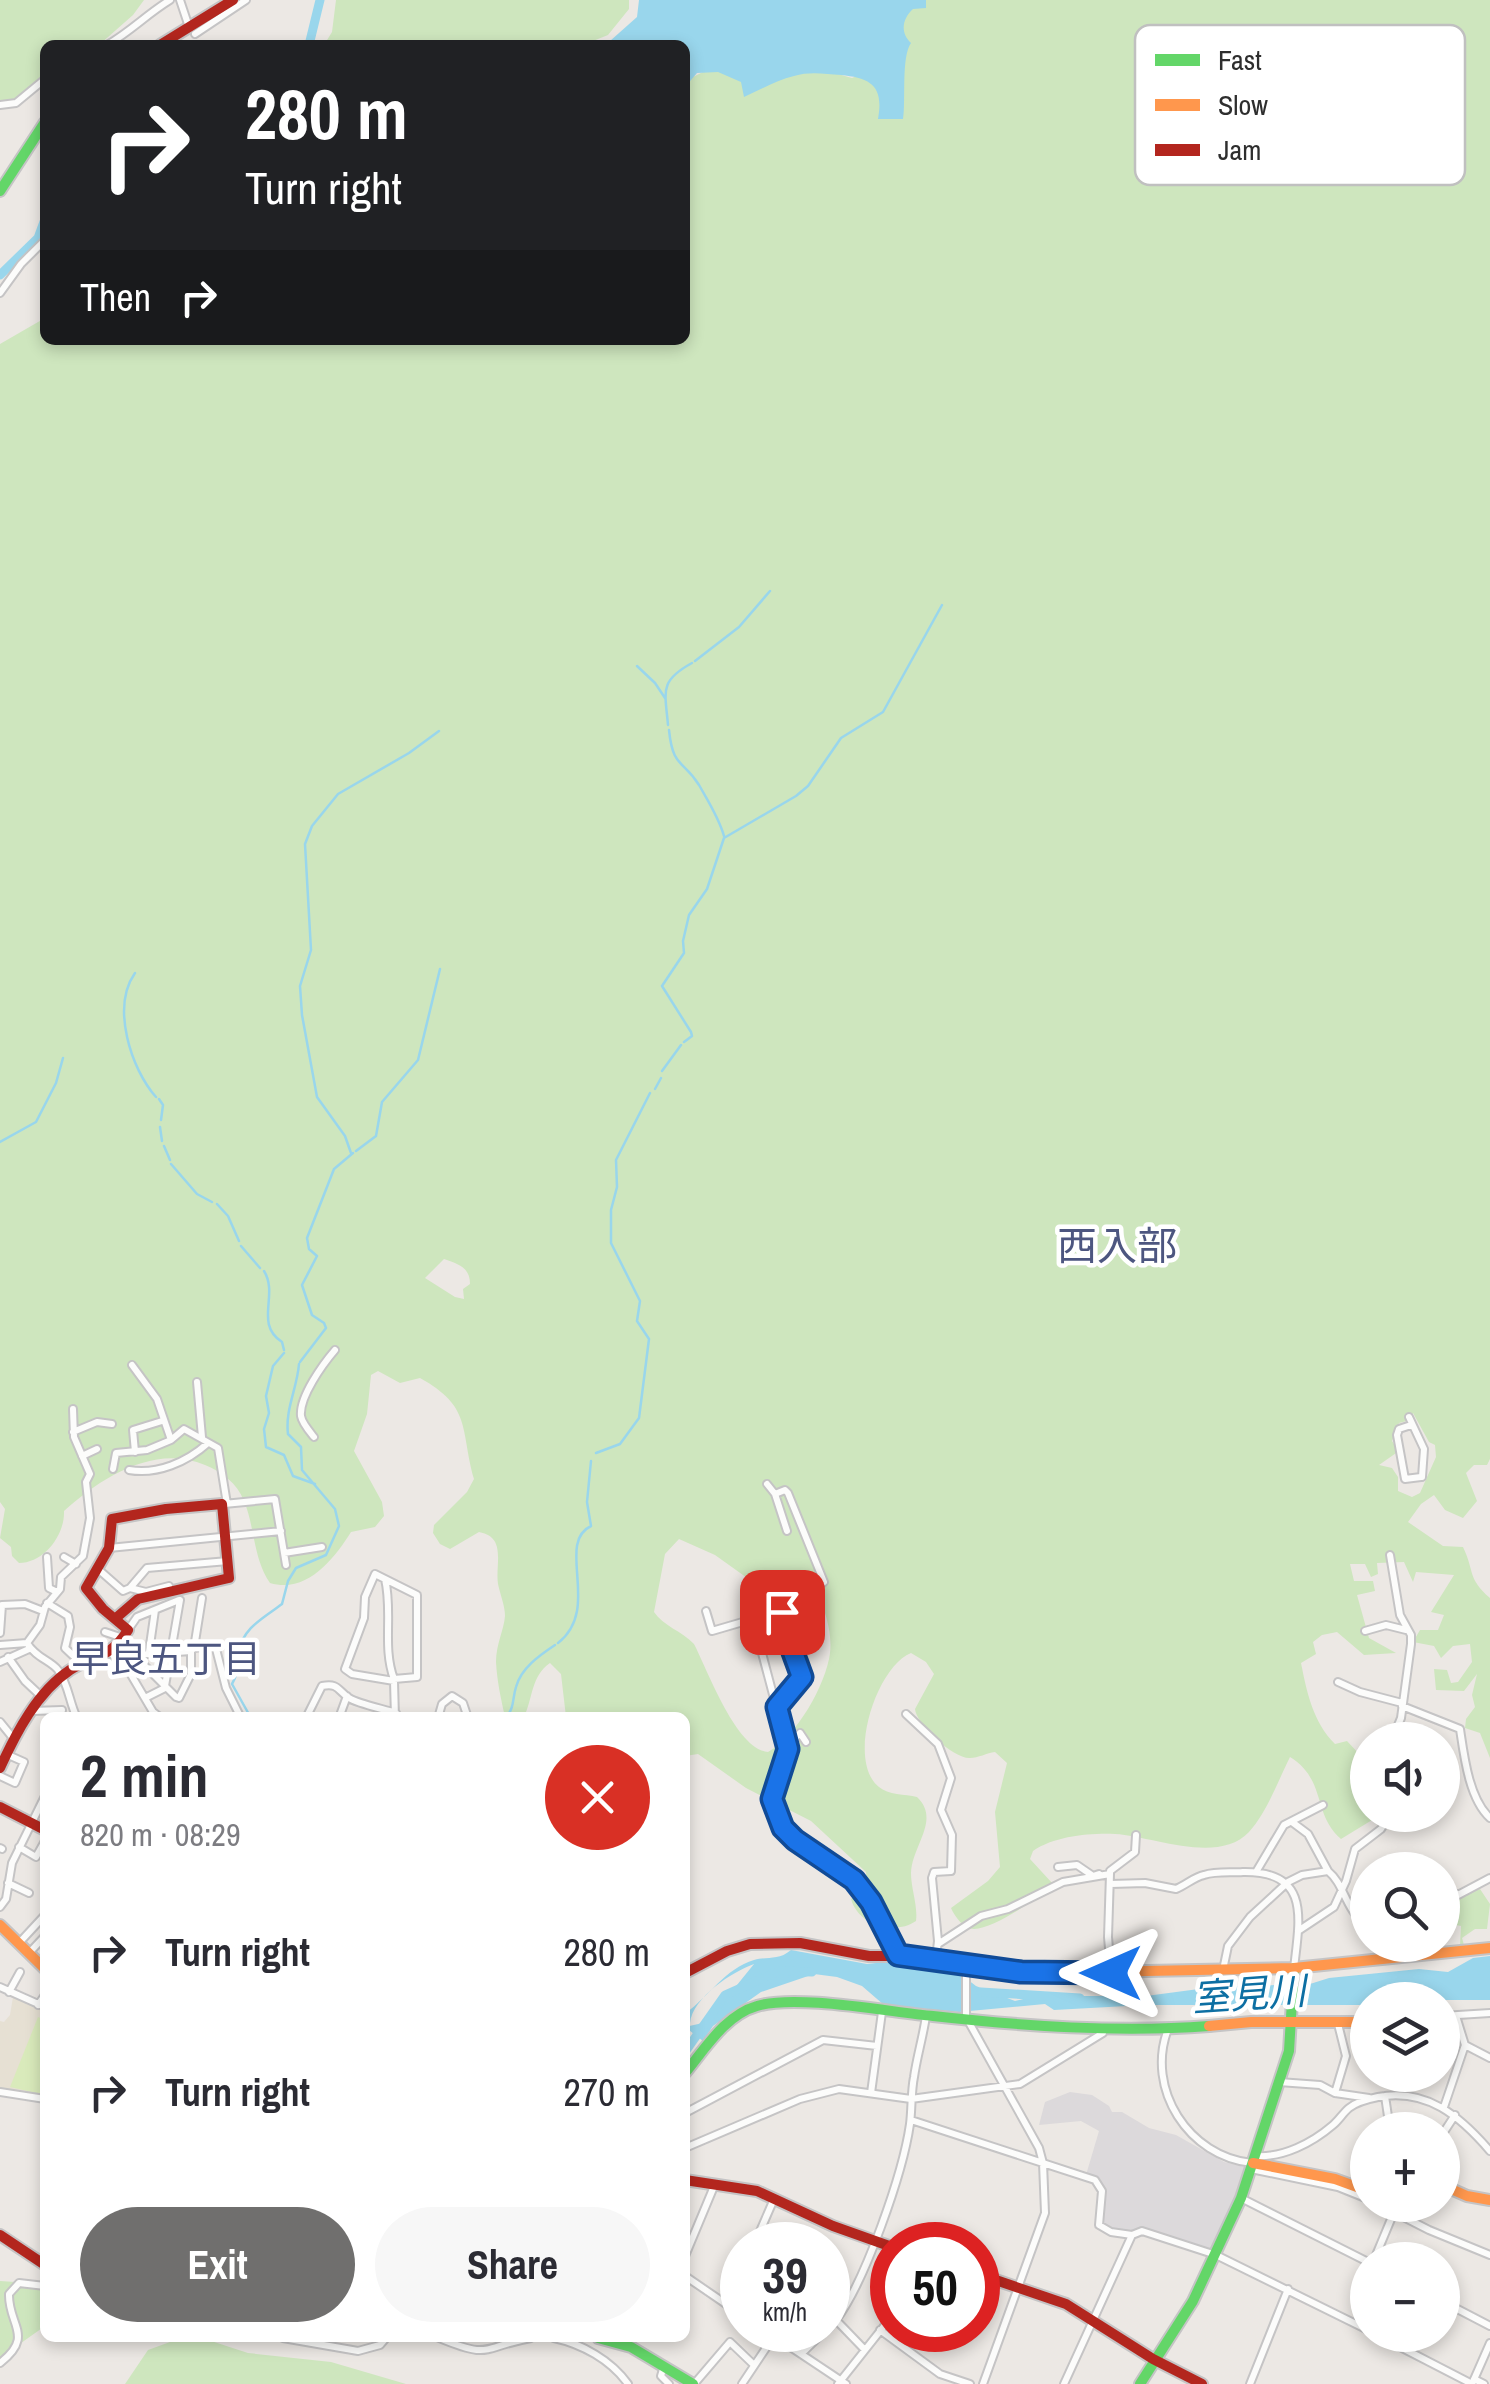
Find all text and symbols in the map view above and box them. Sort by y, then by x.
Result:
legend [1135,25,1465,185]
text: Fast [1218,41,1262,79]
text: 280 m [245,67,408,161]
icon: right [80,80,210,210]
text: Slow [1218,86,1268,124]
text: Jam [1218,131,1261,169]
text: Turn right [245,157,402,218]
icon: right [171,270,226,325]
text: Then [80,272,151,323]
district label: 西入部 [1057,1219,1177,1272]
pin [740,1570,825,1655]
icon: arrive [755,1585,810,1640]
district label: 早良五丁目 [71,1633,261,1684]
map controls [1350,1722,1460,2352]
button: sound [1350,1722,1460,1832]
text: 2 min [80,1735,209,1816]
button: close [545,1745,650,1850]
text: 820 m · 08:29 [80,1813,240,1856]
button: search [1350,1852,1460,1962]
position arrow [1059,1921,1163,2025]
icon: right [80,1925,135,1980]
text: Turn right [165,1927,310,1978]
text: 280 m [563,1927,650,1978]
water label: 室見川 [1190,1964,1312,2023]
button: layers [1350,1982,1460,2092]
icon: right [80,2065,135,2120]
text: Turn right [165,2067,310,2118]
text: 270 m [563,2067,650,2118]
button: + [1350,2112,1460,2222]
button: Exit [80,2207,355,2322]
button: Share [375,2207,650,2322]
speed limit sign: 50 [870,2222,1000,2352]
text: 39 [762,2241,808,2309]
button: − [1350,2242,1460,2352]
text: km/h [763,2295,807,2329]

